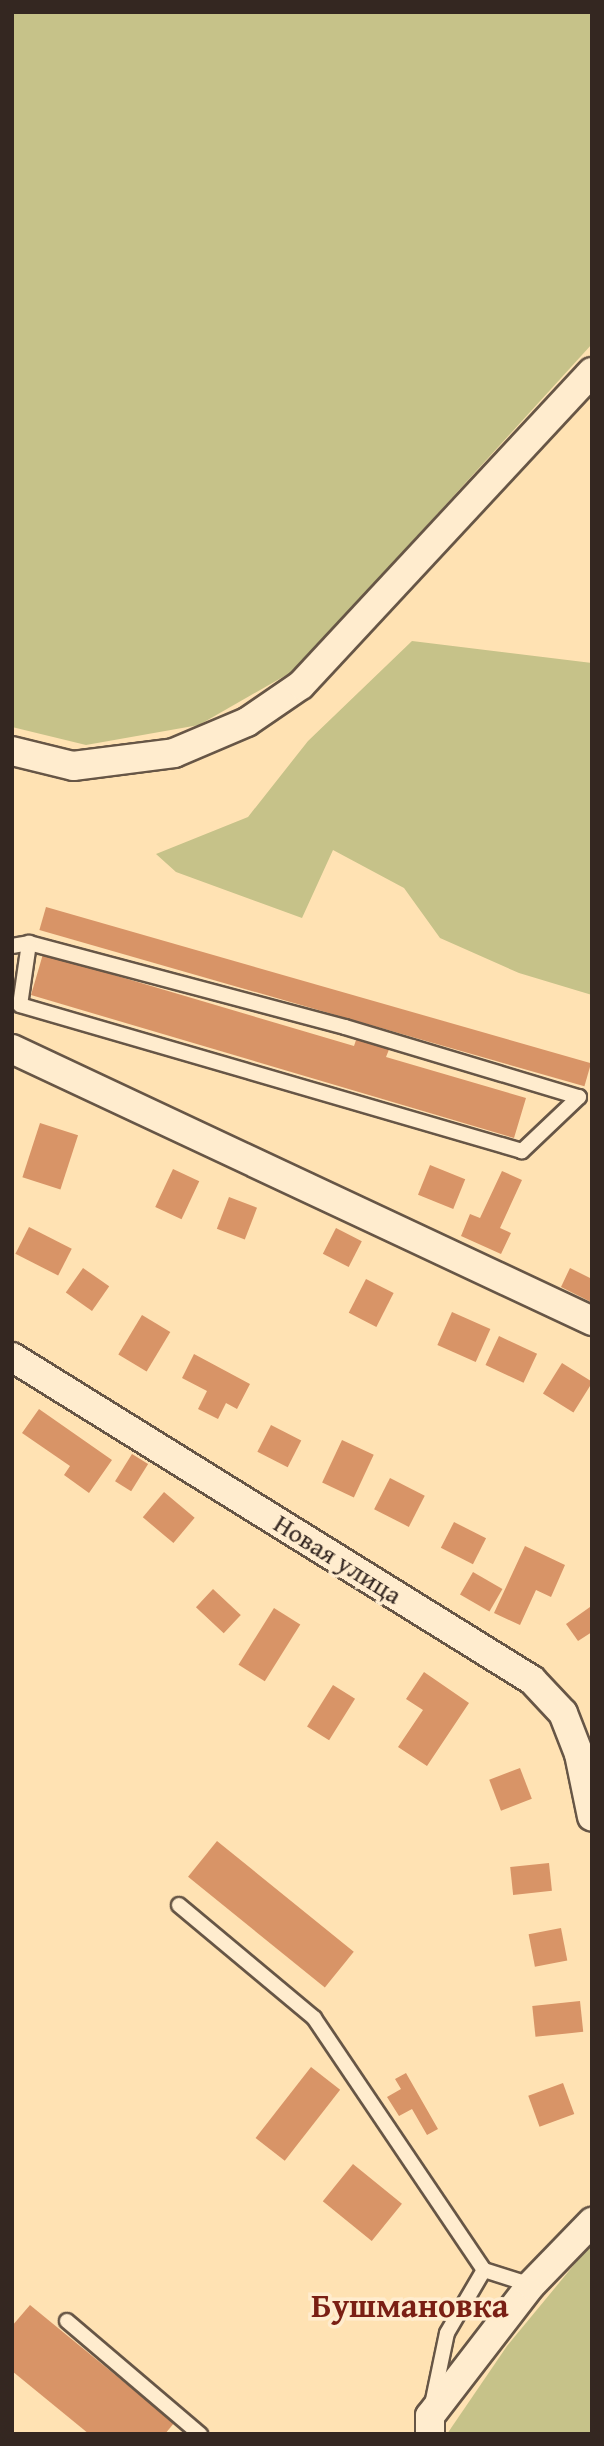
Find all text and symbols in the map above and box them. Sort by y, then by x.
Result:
street label: Новая улица [268,1507,408,1611]
district label: Бушмановка [311,2286,509,2326]

